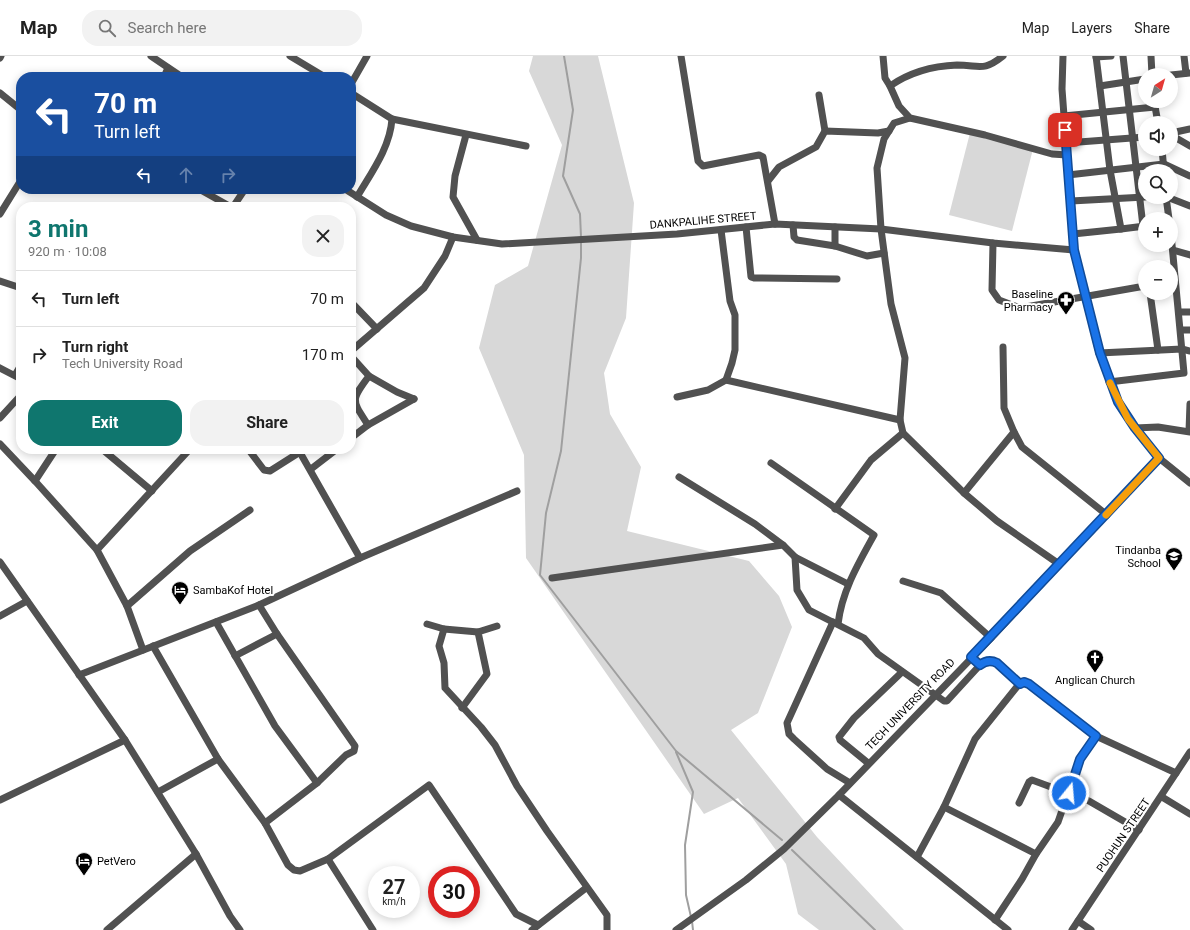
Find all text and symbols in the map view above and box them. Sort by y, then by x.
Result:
search box [82,10,362,46]
text: Map [20,16,58,39]
icon: search [96,17,118,39]
text: Search here [128,19,206,37]
text: Map [1022,20,1049,36]
text: Layers [1071,20,1112,36]
text: Share [1134,20,1170,36]
north arrow [1138,68,1178,108]
map controls [1138,68,1178,300]
text: 70 m [94,87,157,120]
icon: left [28,88,80,140]
pin [1048,113,1082,147]
button: sound [1138,116,1178,156]
icon: arrive [1054,119,1076,141]
text: Turn left [94,121,160,142]
icon: left [133,164,155,186]
icon: ahead [175,164,197,186]
icon: right [217,164,239,186]
button: search [1138,164,1178,204]
street label: DANKPALIHE STREET [649,209,757,232]
button: + [1138,212,1178,252]
text: 3 min [28,215,88,243]
button: close [302,215,344,257]
text: 920 m · 10:08 [28,244,107,259]
button: − [1138,260,1178,300]
icon: left [28,288,50,310]
place label: Baseline Pharmacy [1004,288,1054,314]
text: Turn left [62,290,119,308]
text: 70 m [310,290,344,308]
pharmacy icon: Baseline Pharmacy [1056,290,1076,315]
text: Turn right [62,338,128,356]
icon: right [28,344,50,366]
text: 170 m [302,346,344,364]
text: Tech University Road [62,356,183,371]
button: Exit [28,400,182,446]
button: Share [190,400,344,446]
place label: Tindanba School [1115,544,1161,570]
school or university icon: Tindanba School [1164,546,1184,571]
hotel icon: SambaKof Hotel [170,580,190,605]
place label: SambaKof Hotel [193,584,273,597]
church icon: Anglican Church [1085,648,1105,673]
street label: TECH UNIVERSITY ROAD [863,656,958,753]
place label: Anglican Church [1055,674,1135,687]
position arrow [1048,772,1090,814]
street label: PUOHUN STREET [1094,796,1153,875]
hotel icon: PetVero [74,851,94,876]
place label: PetVero [97,855,136,868]
speed limit sign: 30 [428,866,480,918]
text: 27 [383,875,405,899]
text: km/h [382,896,406,907]

